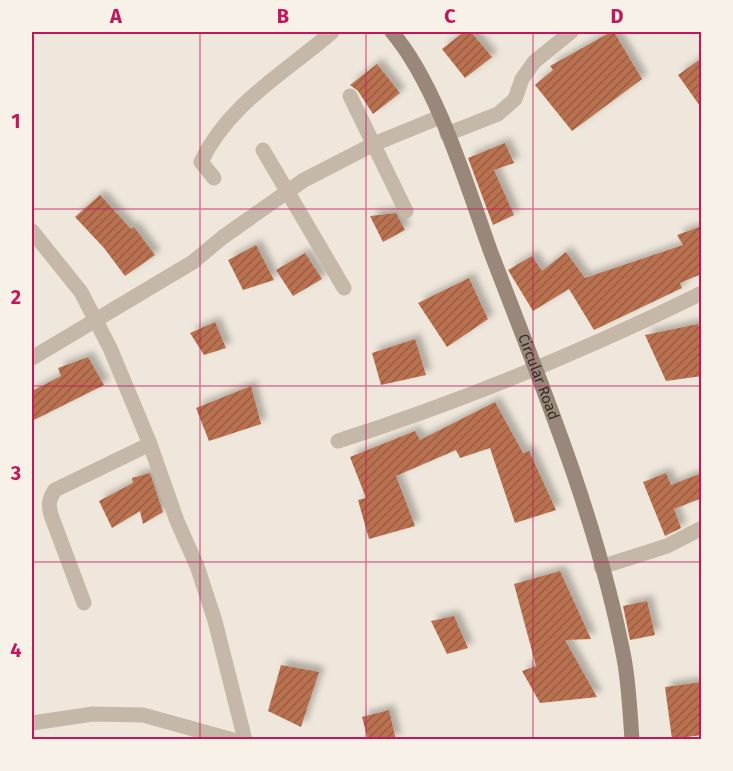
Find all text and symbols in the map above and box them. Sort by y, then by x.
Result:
text: A [109,4,123,28]
text: B [277,4,289,28]
text: C [444,4,456,28]
text: D [610,4,624,28]
text: 1 [11,109,21,133]
text: 2 [11,285,21,309]
street label: Circular Road [514,331,563,422]
text: 3 [10,461,21,485]
text: 4 [10,638,22,662]

